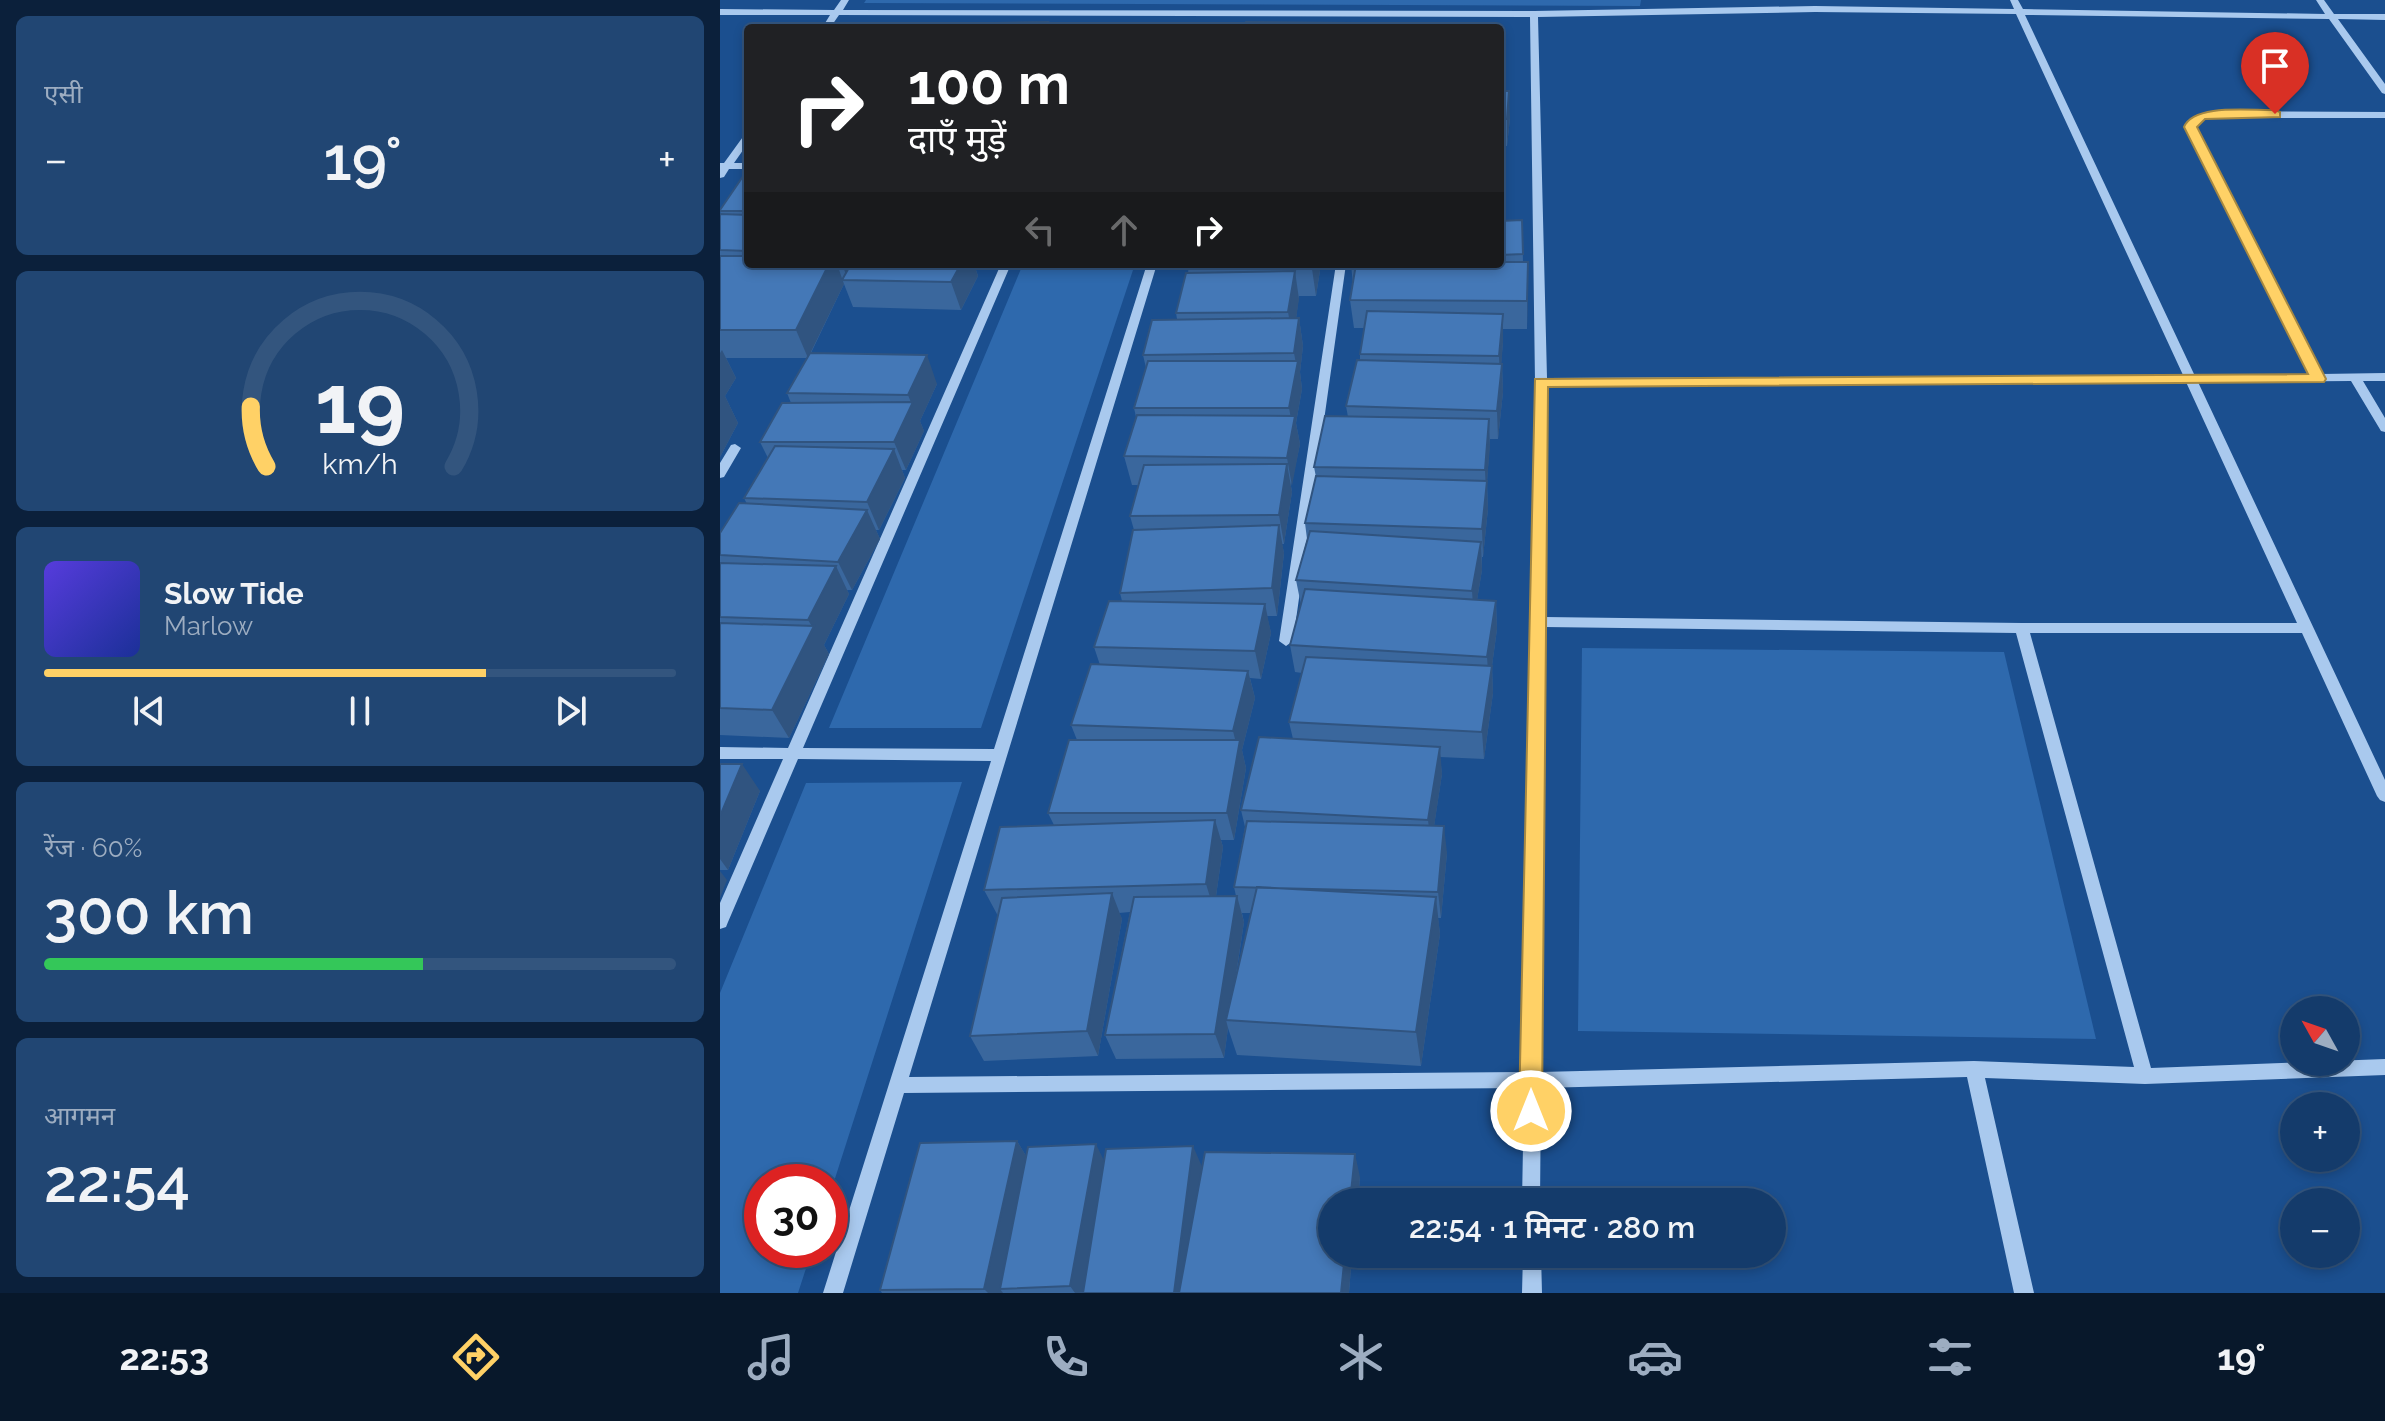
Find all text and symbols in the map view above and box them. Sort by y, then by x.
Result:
pin [2241,32,2309,114]
icon: arrive [2253,44,2297,88]
text: 100 m [908,51,1070,117]
icon: right [776,56,880,160]
text: एसी [44,79,83,109]
text: दाएँ मुड़ें [908,118,1006,160]
text: 19° [323,124,402,194]
text: − [44,134,68,185]
text: + [658,134,676,185]
icon: left [1018,208,1062,252]
icon: ahead [1102,208,1146,252]
icon: right [1186,208,1230,252]
text: 19 [315,355,405,452]
text: km/h [322,447,398,481]
text: Slow Tide [164,576,304,611]
text: Marlow [164,611,253,641]
icon: previous [127,689,171,733]
icon: pause [338,689,382,733]
icon: next [549,689,593,733]
text: रेंज · 60% [44,833,142,863]
text: 300 km [44,878,254,948]
north arrow [2280,996,2360,1076]
map controls [2280,996,2360,1268]
position arrow [1489,1069,1573,1153]
button: + [2280,1092,2360,1172]
text: आगमन [44,1101,115,1131]
text: 22:54 [44,1146,190,1216]
speed limit sign: 30 [744,1164,848,1268]
button: − [2280,1188,2360,1268]
text: 22:54 · 1 मिनट · 280 m [1409,1210,1695,1245]
icon: directions [448,1329,504,1385]
icon: music [743,1329,799,1385]
icon: phone [1038,1329,1094,1385]
icon: climate [1333,1329,1389,1385]
icon: car [1627,1329,1683,1385]
icon: filters [1922,1329,1978,1385]
text: 22:53 [119,1336,209,1378]
text: 19° [2217,1336,2265,1378]

